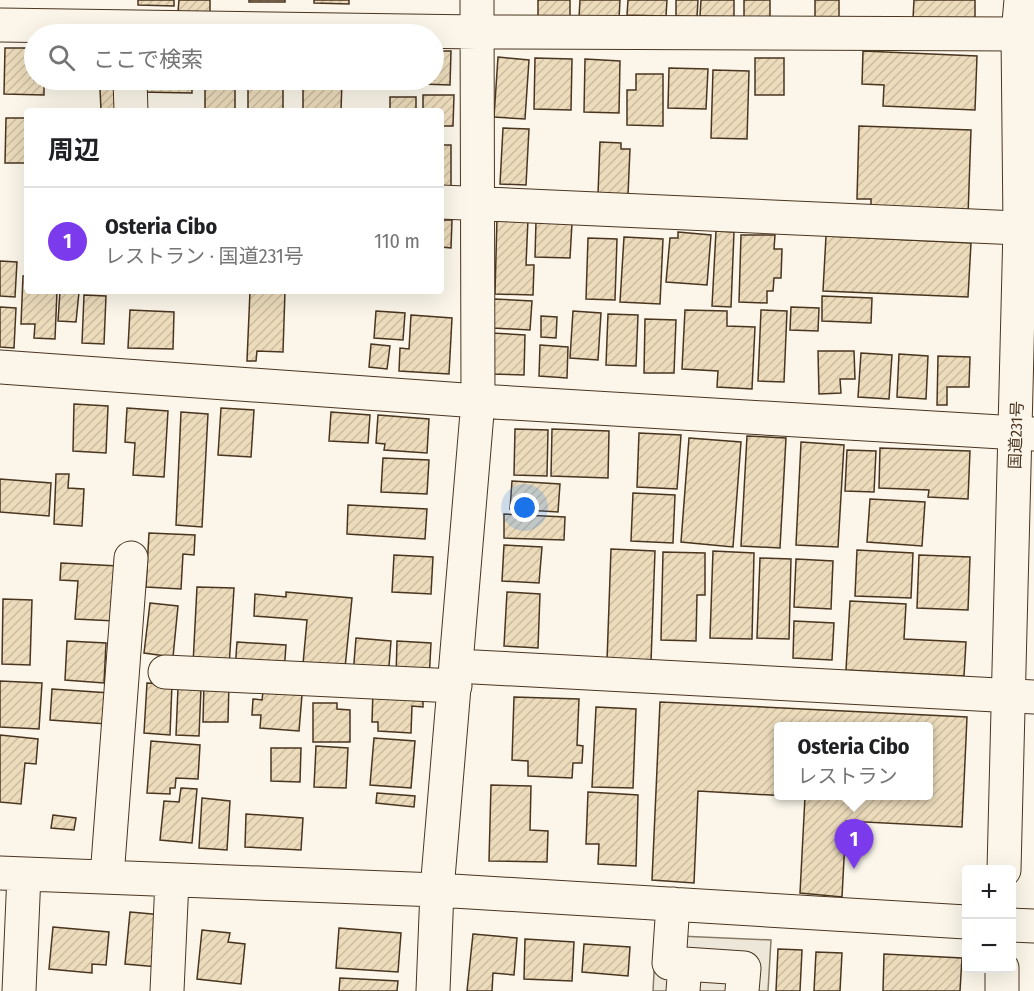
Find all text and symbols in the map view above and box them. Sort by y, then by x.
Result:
search box [24,24,444,90]
icon: search [45,41,78,74]
text: ここで検索 [93,46,203,73]
text: 周辺 [48,135,100,166]
text: Osteria Cibo [105,213,217,240]
text: 1 [63,229,72,253]
text: 110 m [374,229,420,253]
text: レストラン · 国道231号 [105,244,304,268]
street label: 国道231号 [1005,401,1027,469]
your location [510,493,539,522]
popup [774,722,933,800]
text: Osteria Cibo [797,733,910,760]
text: レストラン [797,764,897,788]
pin: 1 [834,820,874,869]
map controls [962,865,1016,973]
button: + [962,865,1016,919]
button: − [962,919,1016,973]

